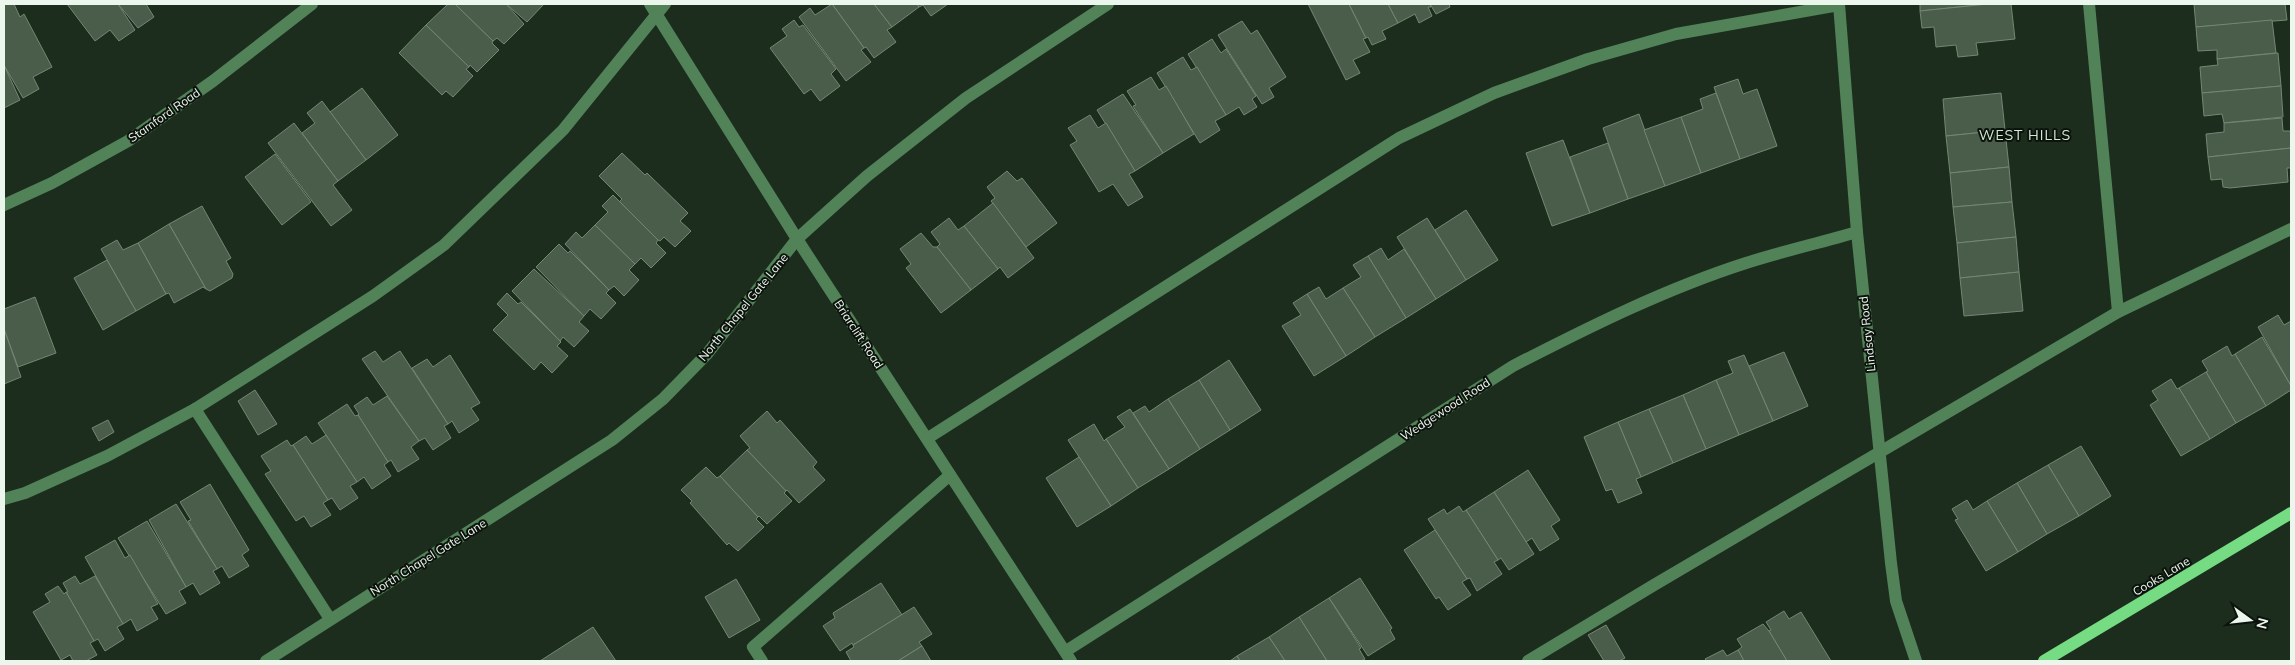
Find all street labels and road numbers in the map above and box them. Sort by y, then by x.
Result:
street label: Stamford Road [125,85,203,145]
street label: North Chapel Gate Lane [695,250,791,364]
street label: Lindsay Road [1856,296,1878,372]
street label: Briarclift Road [831,297,887,371]
street label: Wedgewood Road [1397,374,1493,444]
street label: North Chapel Gate Lane [367,515,489,599]
street label: Cooks Lane [2130,553,2192,599]

